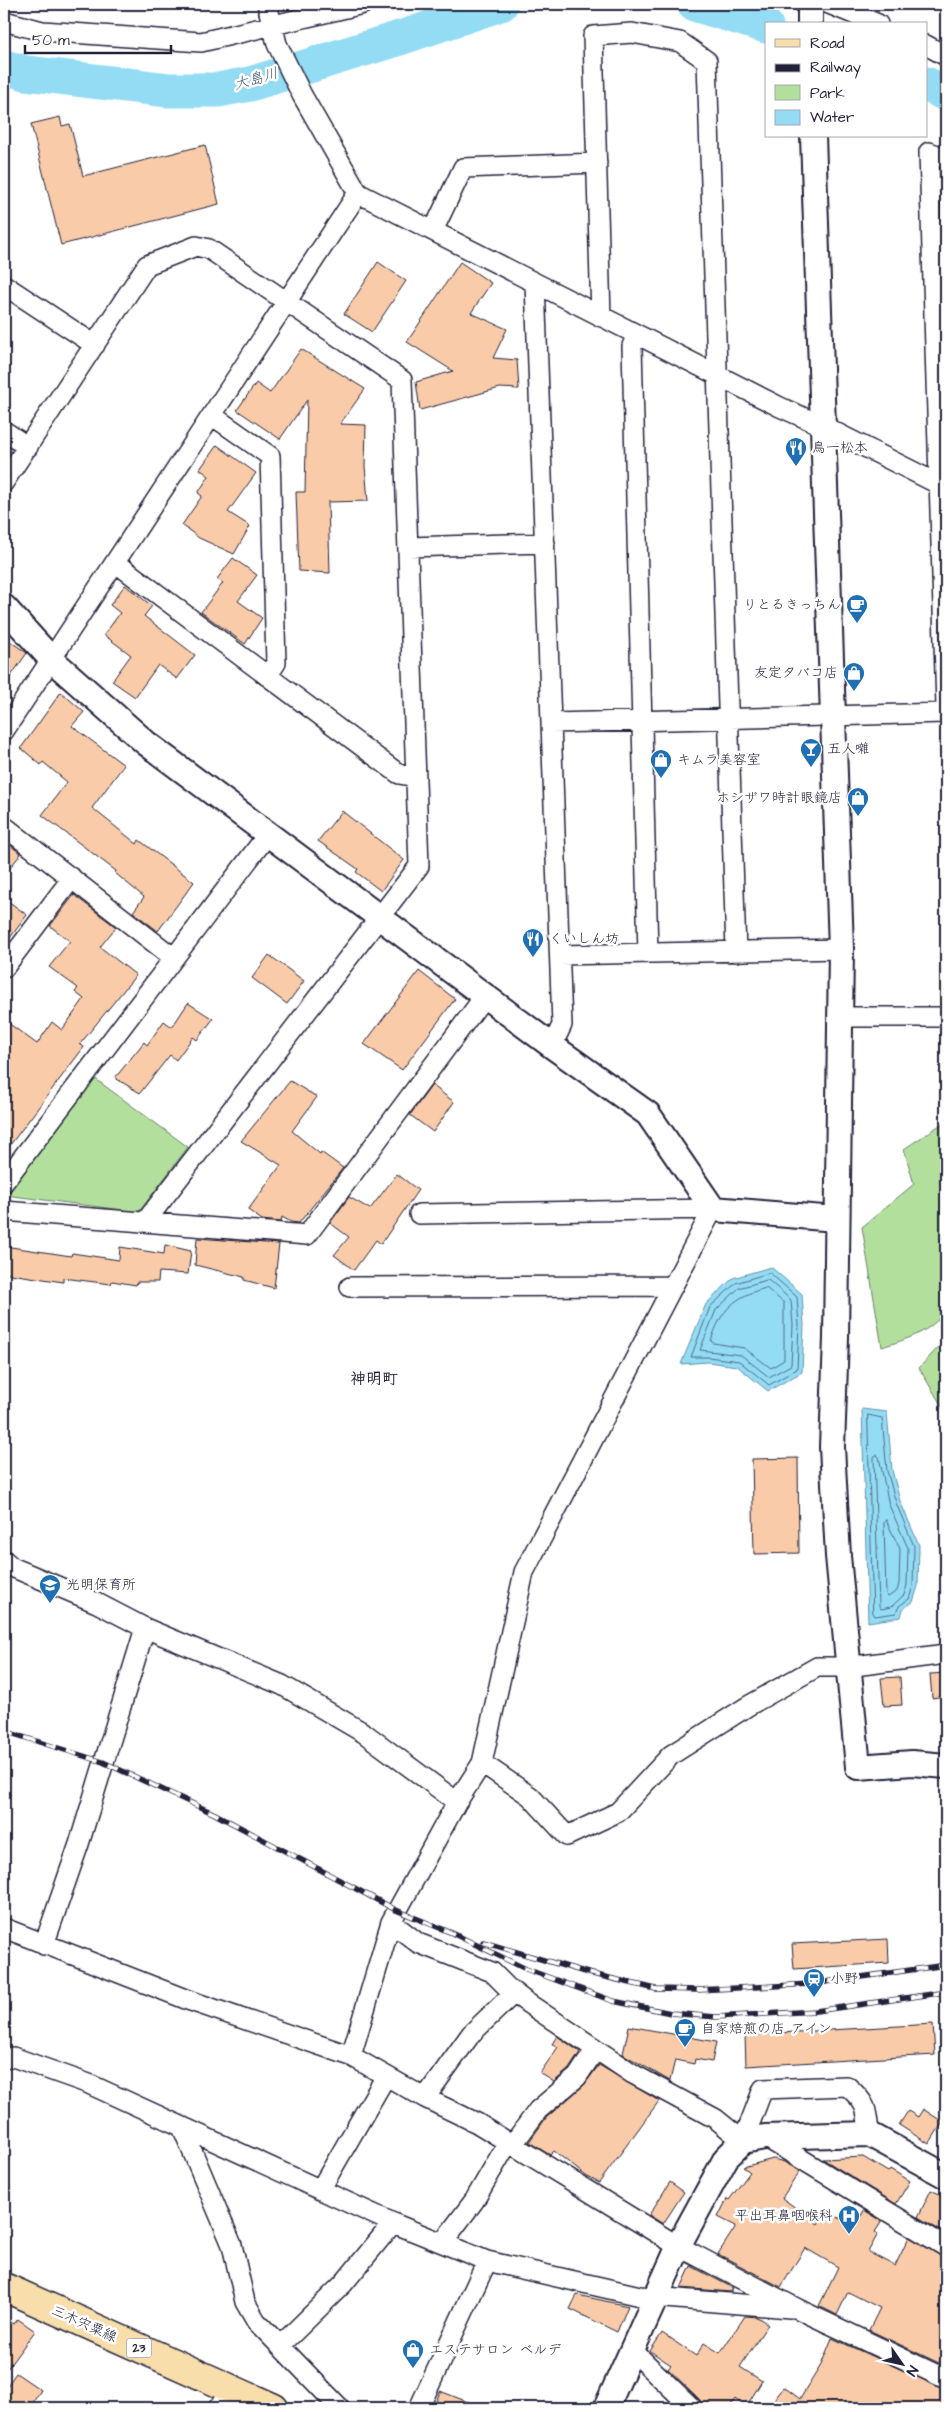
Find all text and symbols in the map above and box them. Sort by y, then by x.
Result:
scale bar [25,22,171,54]
legend [765,22,928,138]
text: 50 m [32,30,70,51]
text: Road [810,33,845,54]
text: Railway [810,57,861,79]
water label: 大島川 [231,63,281,95]
text: Park [810,83,845,104]
text: Water [810,107,854,128]
restaurant icon: 鳥一松本 [784,436,808,467]
place label: 鳥一松本 [812,438,868,458]
cafe icon: りとるきっちん [845,593,869,624]
place label: りとるきっちん [743,595,841,615]
shop icon: 友定タバコ店 [842,661,866,692]
place label: 友定タバコ店 [754,663,838,683]
bar icon: 五人囃 [799,737,823,768]
place label: 五人囃 [827,739,869,759]
shop icon: キムラ美容室 [649,748,673,779]
place label: キムラ美容室 [677,750,761,770]
shop icon: ホシザワ時計眼鏡店 [846,786,870,817]
place label: ホシザワ時計眼鏡店 [716,788,842,808]
restaurant icon: くいしん坊 [521,927,545,958]
place label: くいしん坊 [549,929,619,949]
district label: 神明町 [350,1368,398,1390]
school or university icon: 光明保育所 [38,1573,62,1604]
place label: 光明保育所 [66,1575,136,1595]
station icon: 小野 [802,1967,826,1998]
place label: 小野 [830,1969,858,1989]
cafe icon: 自家焙煎の店 アイン [673,2017,697,2048]
place label: 自家焙煎の店 アイン [701,2019,832,2039]
hospital icon: 平出耳鼻咽喉科 [837,2204,861,2235]
place label: 平出耳鼻咽喉科 [735,2206,833,2226]
street label: 三木宍粟線 [48,2301,120,2347]
road number: 23 [126,2338,152,2358]
shop icon: エステサロン ベルデ [401,2338,425,2369]
place label: エステサロン ベルデ [429,2340,561,2360]
north arrow [878,2340,928,2390]
text: N [901,2361,923,2380]

